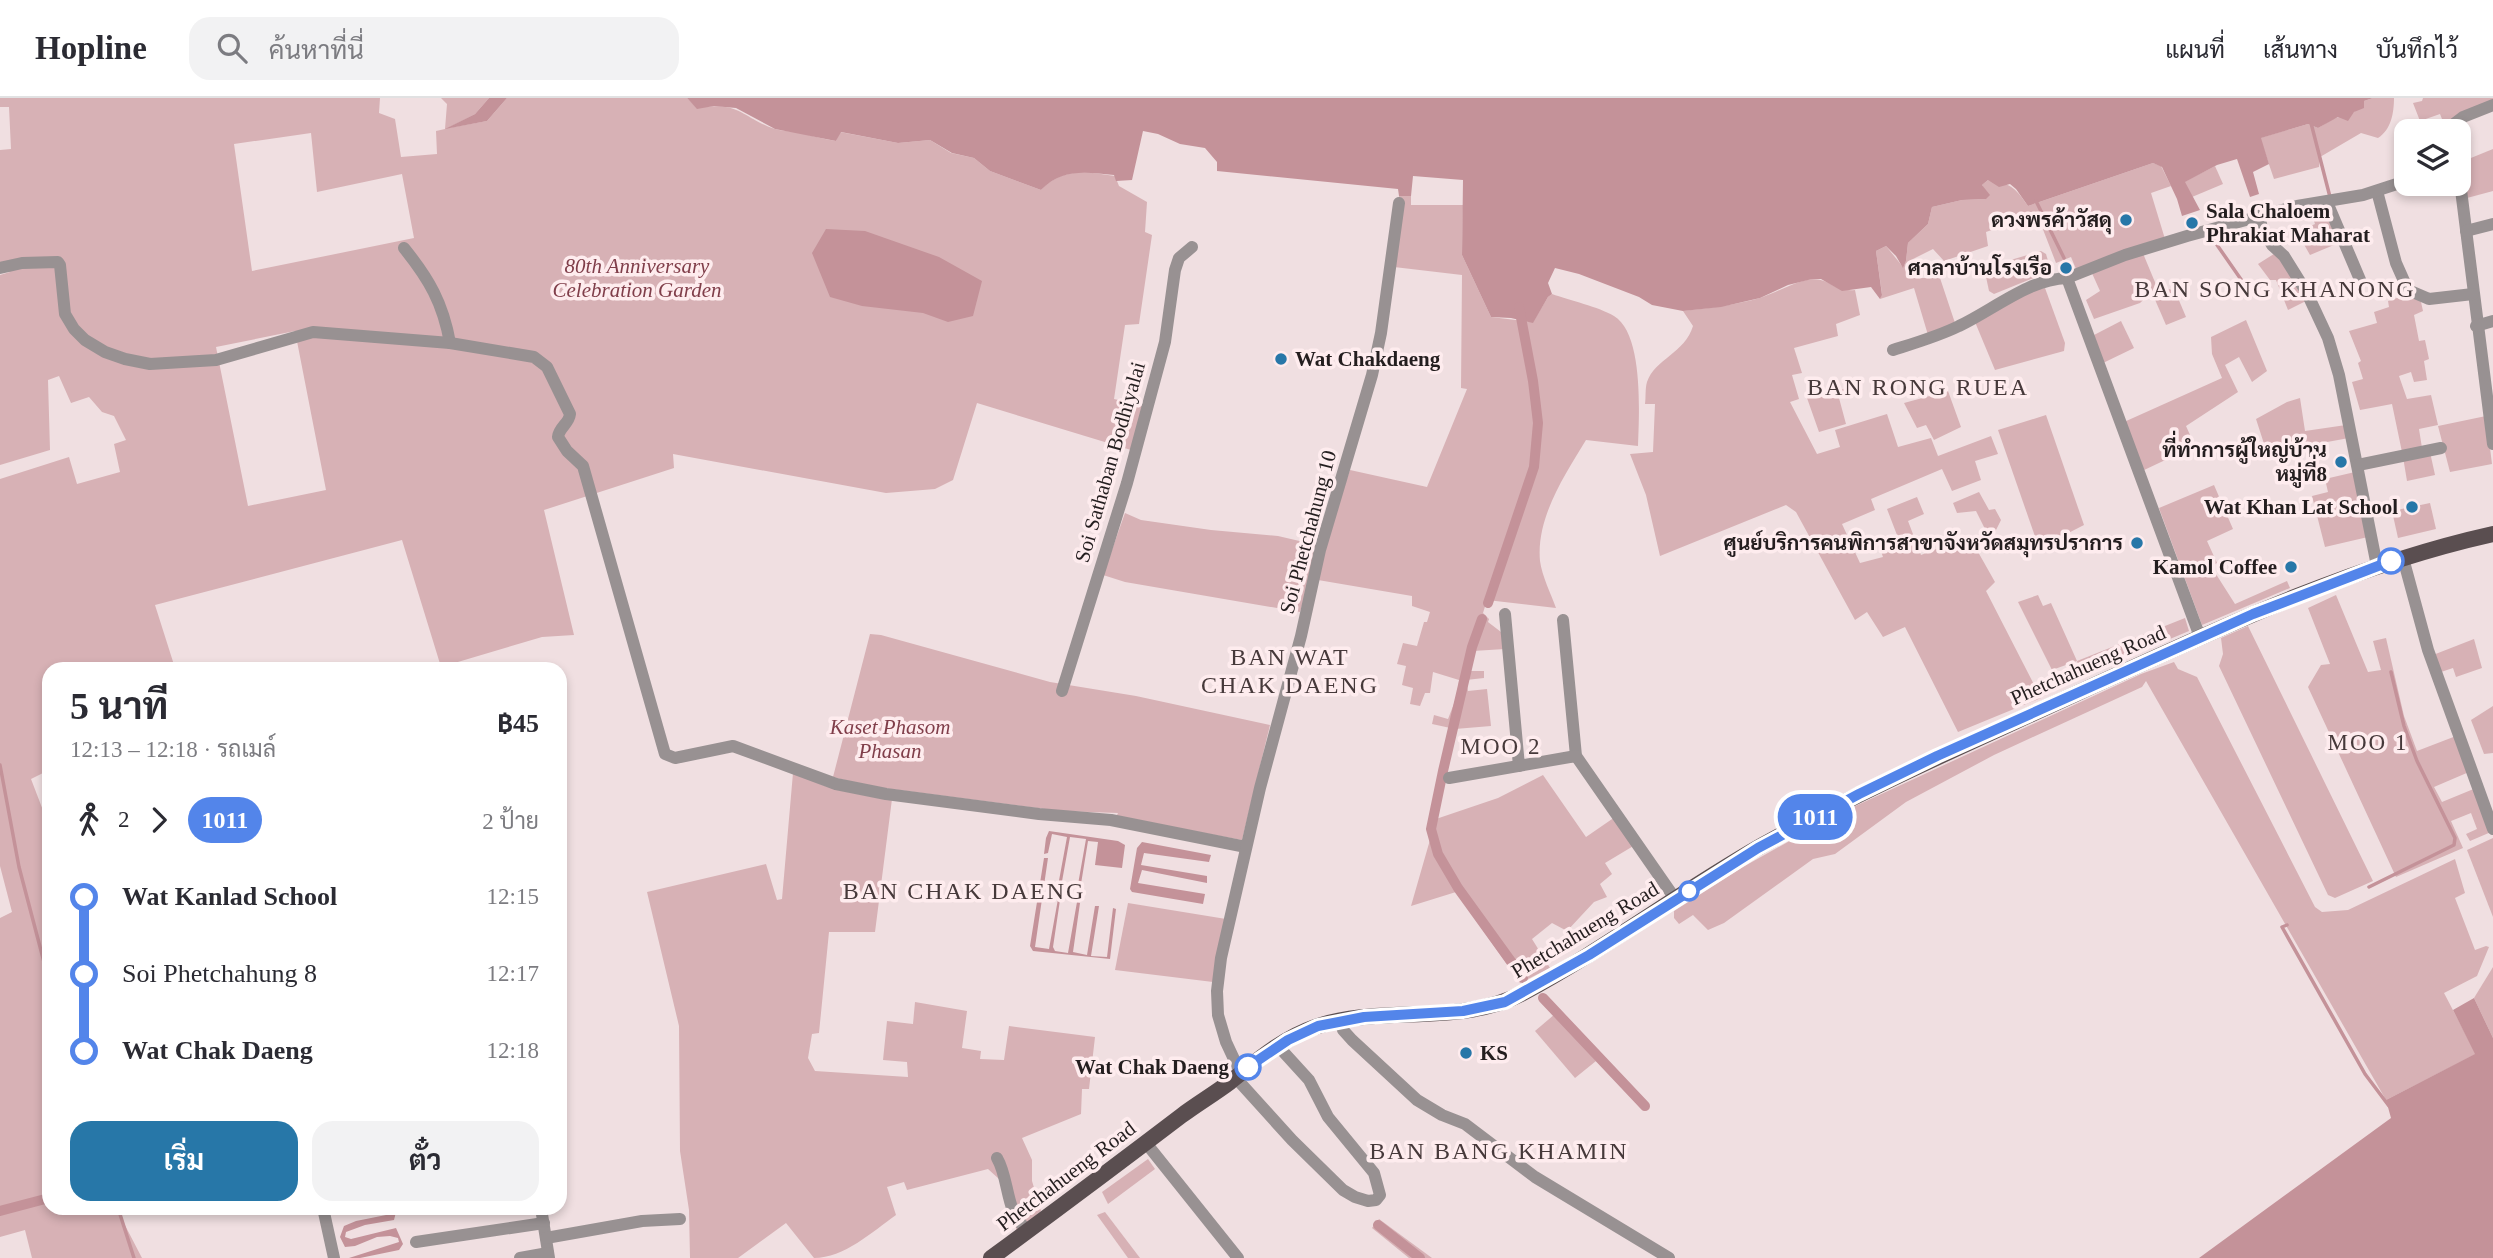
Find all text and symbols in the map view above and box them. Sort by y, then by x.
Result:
search box [189,17,679,80]
icon: search [213,29,251,67]
text: Hopline [35,30,147,66]
text: ค้นหาที่นี่ [269,36,364,65]
text: แผนที่ [2165,37,2225,63]
text: เส้นทาง [2263,37,2338,63]
text: บันทึกไว้ [2376,37,2458,63]
map controls [2394,119,2471,196]
button: layers [2394,119,2471,196]
place label: Sala Chaloem Phrakiat Maharat [2206,199,2370,247]
place label: ดวงพรค้าวัสดุ [1991,207,2112,235]
marker: ดวงพรค้าวัสดุ [2118,212,2134,228]
marker: Sala Chaloem Phrakiat Maharat [2184,215,2200,231]
park label: 80th Anniversary Celebration Garden [553,254,721,302]
place label: ศาลาบ้านโรงเรือ [1908,254,2052,280]
marker: ศาลาบ้านโรงเรือ [2058,260,2074,276]
district label: BAN SONG KHANONG [2134,276,2416,302]
place label: Wat Chakdaeng [1295,347,1441,371]
marker: Wat Chakdaeng [1273,351,1289,367]
street label: Soi Sathaban Bodhiyalai [1070,359,1150,565]
district label: BAN RONG RUEA [1807,374,2029,400]
place label: ที่ทำการผู้ใหญ่บ้าน หมู่ที่8 [2162,430,2327,488]
street label: Soi Phetchahung 10 [1275,448,1341,616]
marker: ที่ทำการผู้ใหญ่บ้าน หมู่ที่8 [2333,454,2349,470]
place label: Wat Khan Lat School [2204,495,2398,519]
marker: Wat Khan Lat School [2404,499,2420,515]
place label: ศูนย์บริการคนพิการสาขาจังหวัดสมุทรปราการ [1724,530,2123,558]
marker: ศูนย์บริการคนพิการสาขาจังหวัดสมุทรปราการ [2129,535,2145,551]
unlabelled marker [2378,548,2404,574]
place label: Kamol Coffee [2153,555,2277,579]
marker: Kamol Coffee [2283,559,2299,575]
street label: Phetchahueng Road [2007,620,2170,710]
district label: BAN WAT CHAK DAENG [1201,644,1379,698]
text: 5 นาที [70,685,168,727]
text: ฿45 [497,709,539,738]
park label: Kaset Phasom Phasan [829,715,950,763]
district label: MOO 1 [2328,730,2408,755]
district label: MOO 2 [1461,734,1541,759]
text: 12:13 – 12:18 · รถเมล์ [70,737,276,762]
line badge: 1011 [1766,794,1864,840]
icon: walk [70,801,108,839]
icon: forward [140,801,178,839]
text: 1011 [1792,804,1838,830]
text: 2 [118,807,130,832]
text: 1011 [202,807,248,833]
text: 2 ป้าย [482,809,539,834]
street label: Phetchahueng Road [1507,876,1663,983]
district label: BAN CHAK DAENG [843,878,1085,904]
unlabelled marker [1679,881,1699,901]
text: Wat Kanlad School [122,882,337,911]
text: 12:15 [487,884,539,909]
text: Soi Phetchahung 8 [122,959,317,988]
text: 12:17 [487,961,539,986]
text: Wat Chak Daeng [122,1036,313,1065]
text: 12:18 [487,1038,539,1063]
place label: KS [1480,1041,1508,1065]
marker: KS [1458,1045,1474,1061]
marker: Wat Chak Daeng [1235,1054,1261,1080]
place label: Wat Chak Daeng [1075,1055,1229,1079]
street label: Phetchahueng Road [992,1116,1140,1236]
button: เริ่ม [70,1121,298,1201]
button: ตั๋ว [312,1121,539,1201]
district label: BAN BANG KHAMIN [1369,1138,1629,1164]

